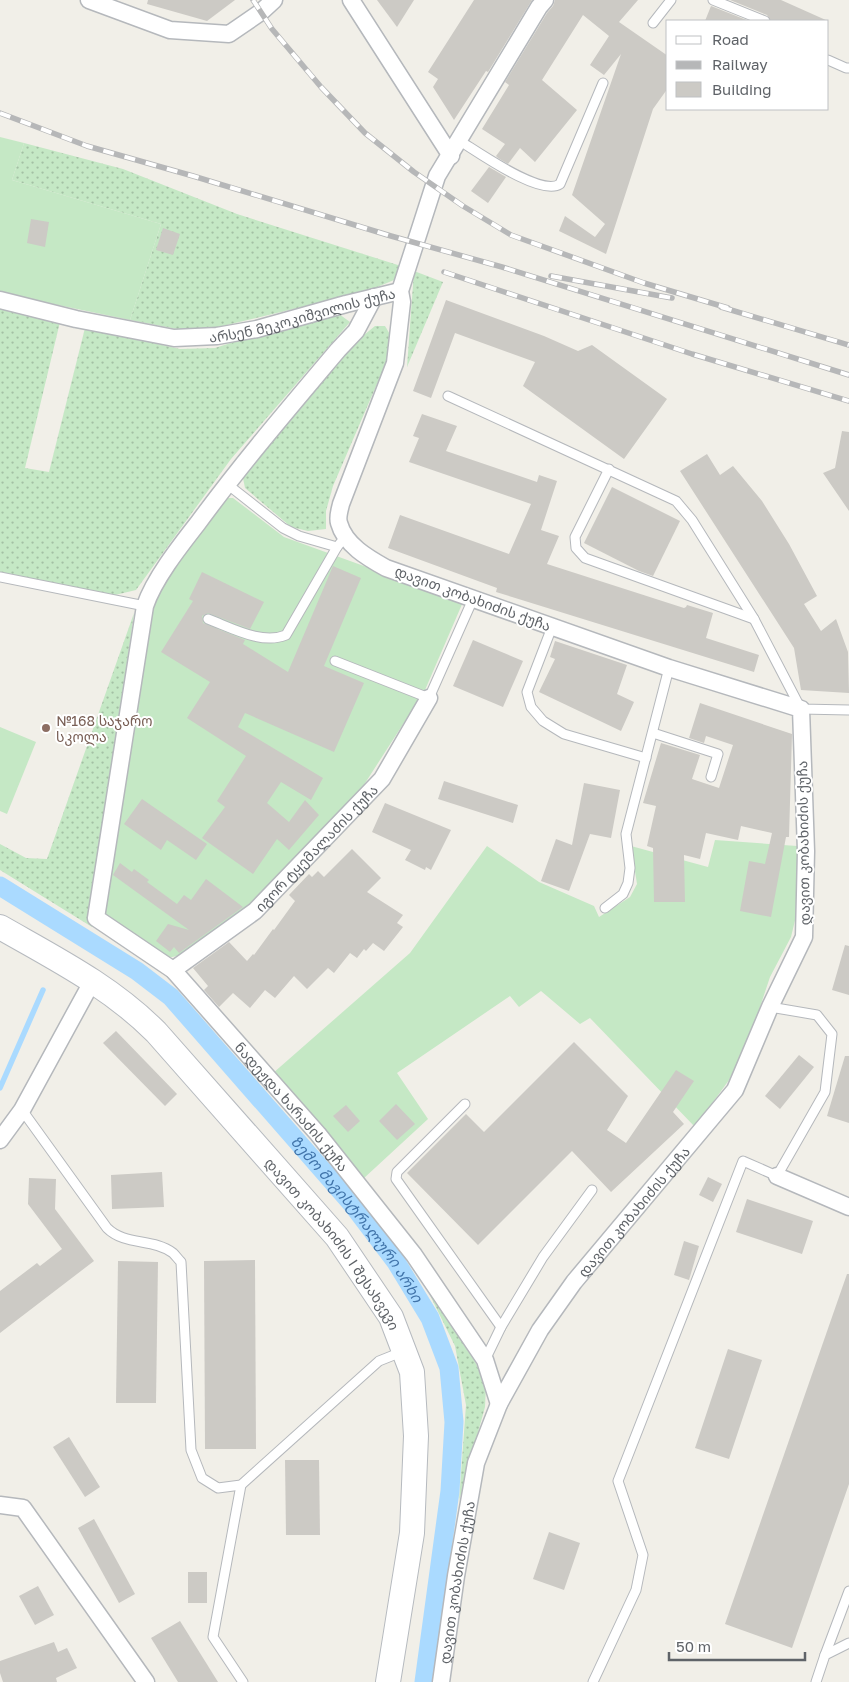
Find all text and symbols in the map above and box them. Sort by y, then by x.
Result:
legend [666,20,829,110]
text: Road [712,30,749,48]
text: Railway [712,55,768,73]
text: Building [712,80,772,98]
street label: არსენ მეკოკიშვილის ქუჩა [209,284,397,345]
street label: დავით კობახიძის ქუჩა [392,562,553,635]
place label: №168 საჯარო სკოლა [56,712,152,746]
marker: №168 საჯარო სკოლა [40,722,52,734]
street label: დავით კობახიძის ქუჩა [793,761,814,925]
street label: იგორ ტყემალაძის ქუჩა [251,781,381,915]
street label: ნადეჟდა ხარაძის ქუჩა [232,1038,353,1174]
water label: ზემო მაგისტრალური არხი [287,1132,428,1306]
street label: დავით კობახიძის ქუჩა [574,1143,693,1280]
street label: დავით კობახიძის I შესახვევი [261,1154,404,1332]
street label: დავით კობახიძის ქუჩა [435,1499,478,1665]
scale bar [669,1630,805,1662]
text: 50 m [676,1637,711,1655]

